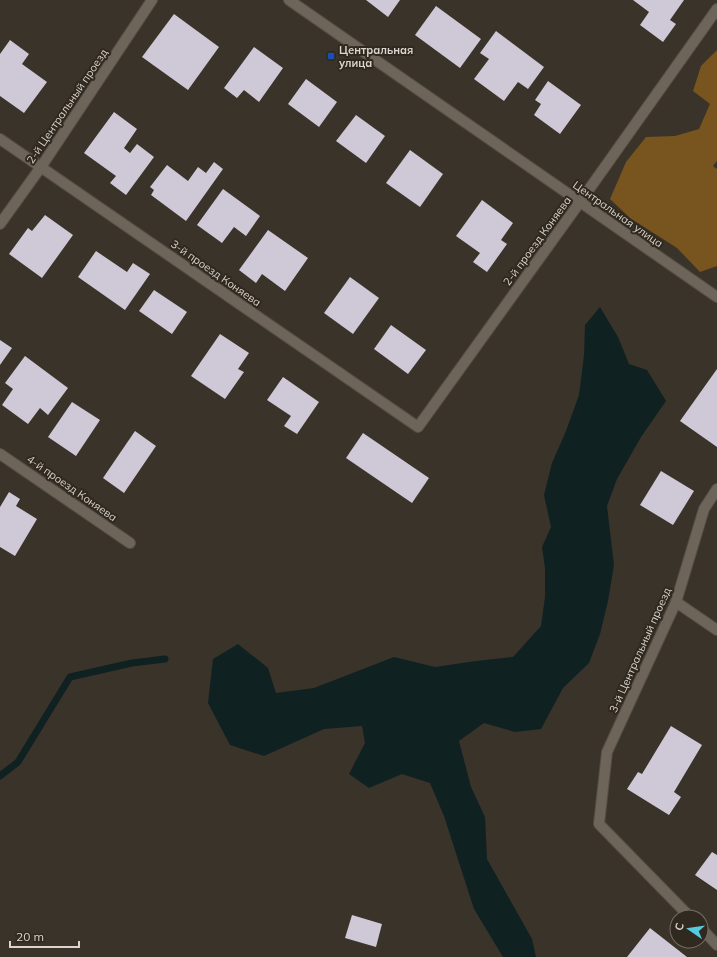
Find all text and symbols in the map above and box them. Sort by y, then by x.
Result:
place label: Центральная улица [339,43,413,70]
street label: 2-й Центральный проезд [23,46,111,166]
marker: Центральная улица [326,51,336,61]
street label: Центральная улица [570,178,666,250]
street label: 2-й проезд Коняева [500,194,574,288]
street label: 3-й проезд Коняева [168,237,264,309]
street label: 4-й проезд Коняева [24,452,120,524]
street label: 3-й Центральный проезд [606,585,674,715]
north arrow [669,909,709,949]
text: С [672,921,687,932]
scale bar [10,923,79,949]
text: 20 m [16,929,44,944]

